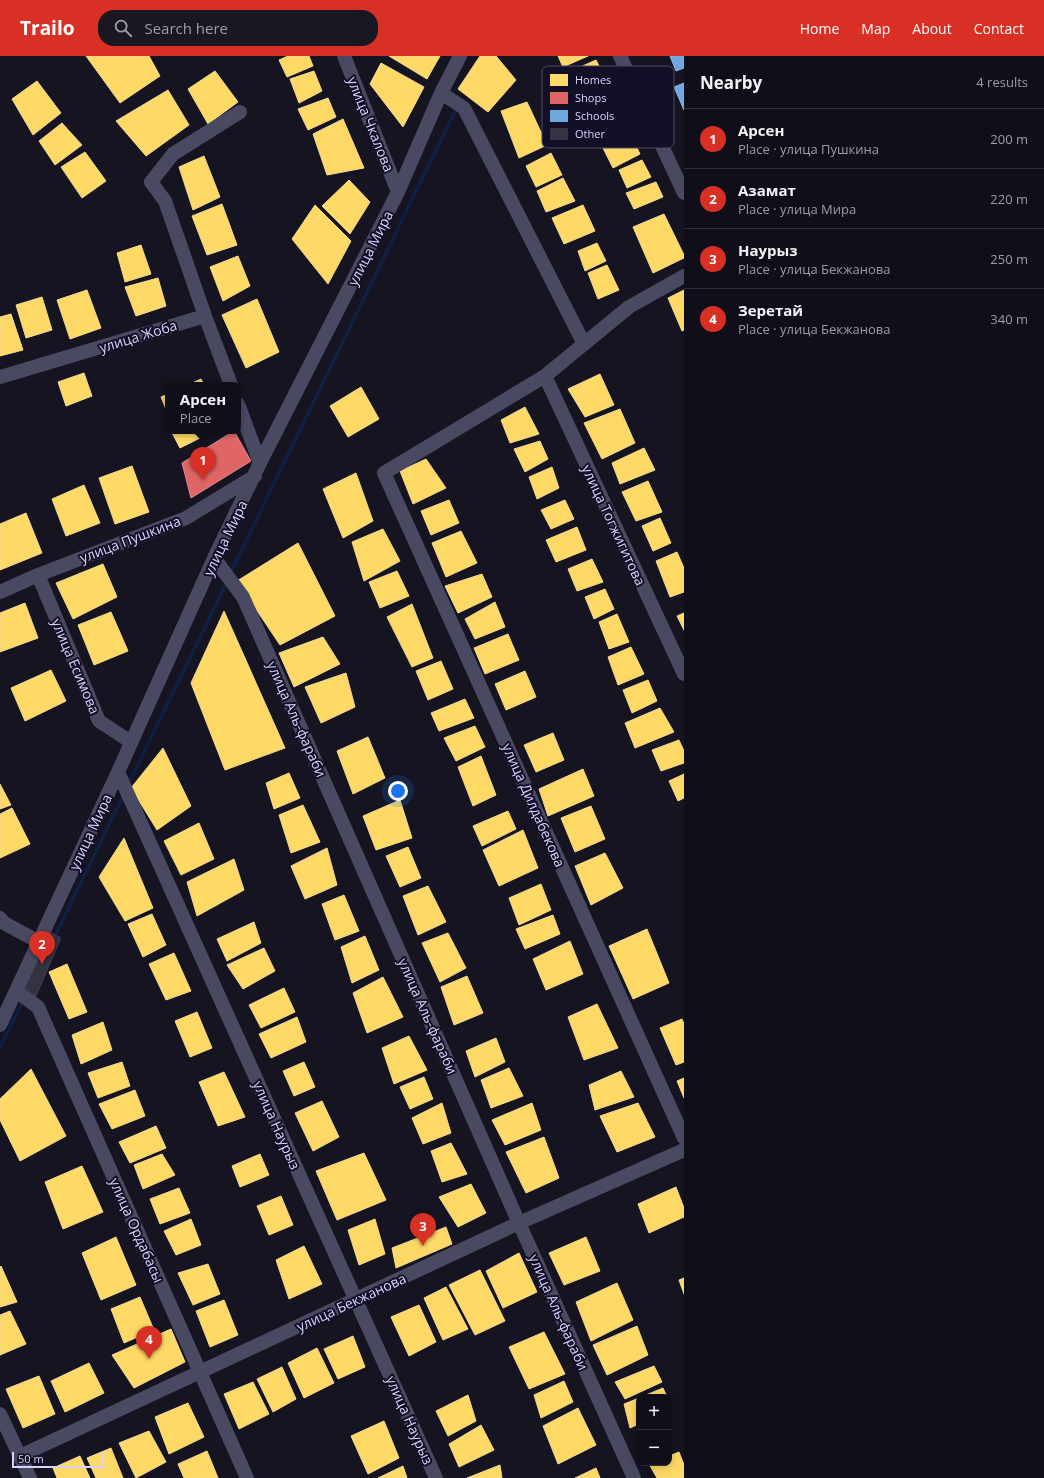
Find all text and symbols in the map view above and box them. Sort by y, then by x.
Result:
search box [98,10,378,46]
text: Trailo [20,15,74,41]
icon: search [112,17,134,39]
text: Search here [144,18,228,38]
text: Home [800,19,839,38]
text: Map [861,19,890,38]
text: About [912,19,952,38]
text: Contact [974,19,1024,38]
legend [542,66,674,148]
text: Nearby [700,71,762,94]
text: Homes [575,72,611,87]
text: 4 results [976,73,1028,91]
street label: улица Чкалова [343,74,399,174]
text: Shops [575,90,606,105]
text: Schools [575,108,614,123]
text: Арсен [738,120,784,140]
text: Other [575,126,605,141]
text: 1 [709,130,717,148]
text: 200 m [990,130,1028,148]
text: Place · улица Пушкина [738,140,879,158]
text: Азамат [738,180,796,200]
text: 2 [709,190,717,208]
text: 220 m [990,190,1028,208]
text: Place · улица Мира [738,200,856,218]
street label: улица Мира [343,207,397,289]
text: Наурыз [738,240,798,260]
text: 3 [709,250,717,268]
text: 250 m [990,250,1028,268]
text: Place · улица Бекжанова [738,260,890,278]
text: Зеретай [738,300,803,320]
text: 4 [709,310,717,328]
text: 340 m [990,310,1028,328]
street label: улица Жоба [97,315,179,357]
text: Place · улица Бекжанова [738,320,890,338]
popup [165,382,241,434]
text: Арсен [180,389,226,409]
text: Place [180,409,212,427]
pin: 1 [190,447,216,480]
street label: улица Тогжигитова [578,462,650,588]
street label: улица Мира [198,497,252,579]
street label: улица Пушкина [77,511,183,567]
street label: улица Есимова [47,615,105,717]
street label: улица Аль-фараби [263,658,331,780]
street label: улица Дилдабекова [498,740,570,870]
your location [388,781,408,801]
street label: улица Мира [64,791,116,873]
pin: 2 [29,931,55,964]
street label: улица Аль-фараби [394,955,462,1077]
street label: улица Наурыз [249,1078,305,1173]
street label: улица Ордабасы [105,1175,169,1285]
pin: 3 [410,1213,436,1246]
street label: улица Аль-фараби [525,1251,593,1373]
street label: улица Бекжанова [293,1268,409,1336]
pin: 4 [136,1326,162,1359]
street label: улица Наурыз [382,1373,438,1468]
map controls [636,1394,672,1466]
button: + [636,1394,672,1430]
button: − [636,1430,672,1466]
scale bar [12,1450,103,1469]
text: 50 m [18,1451,44,1466]

